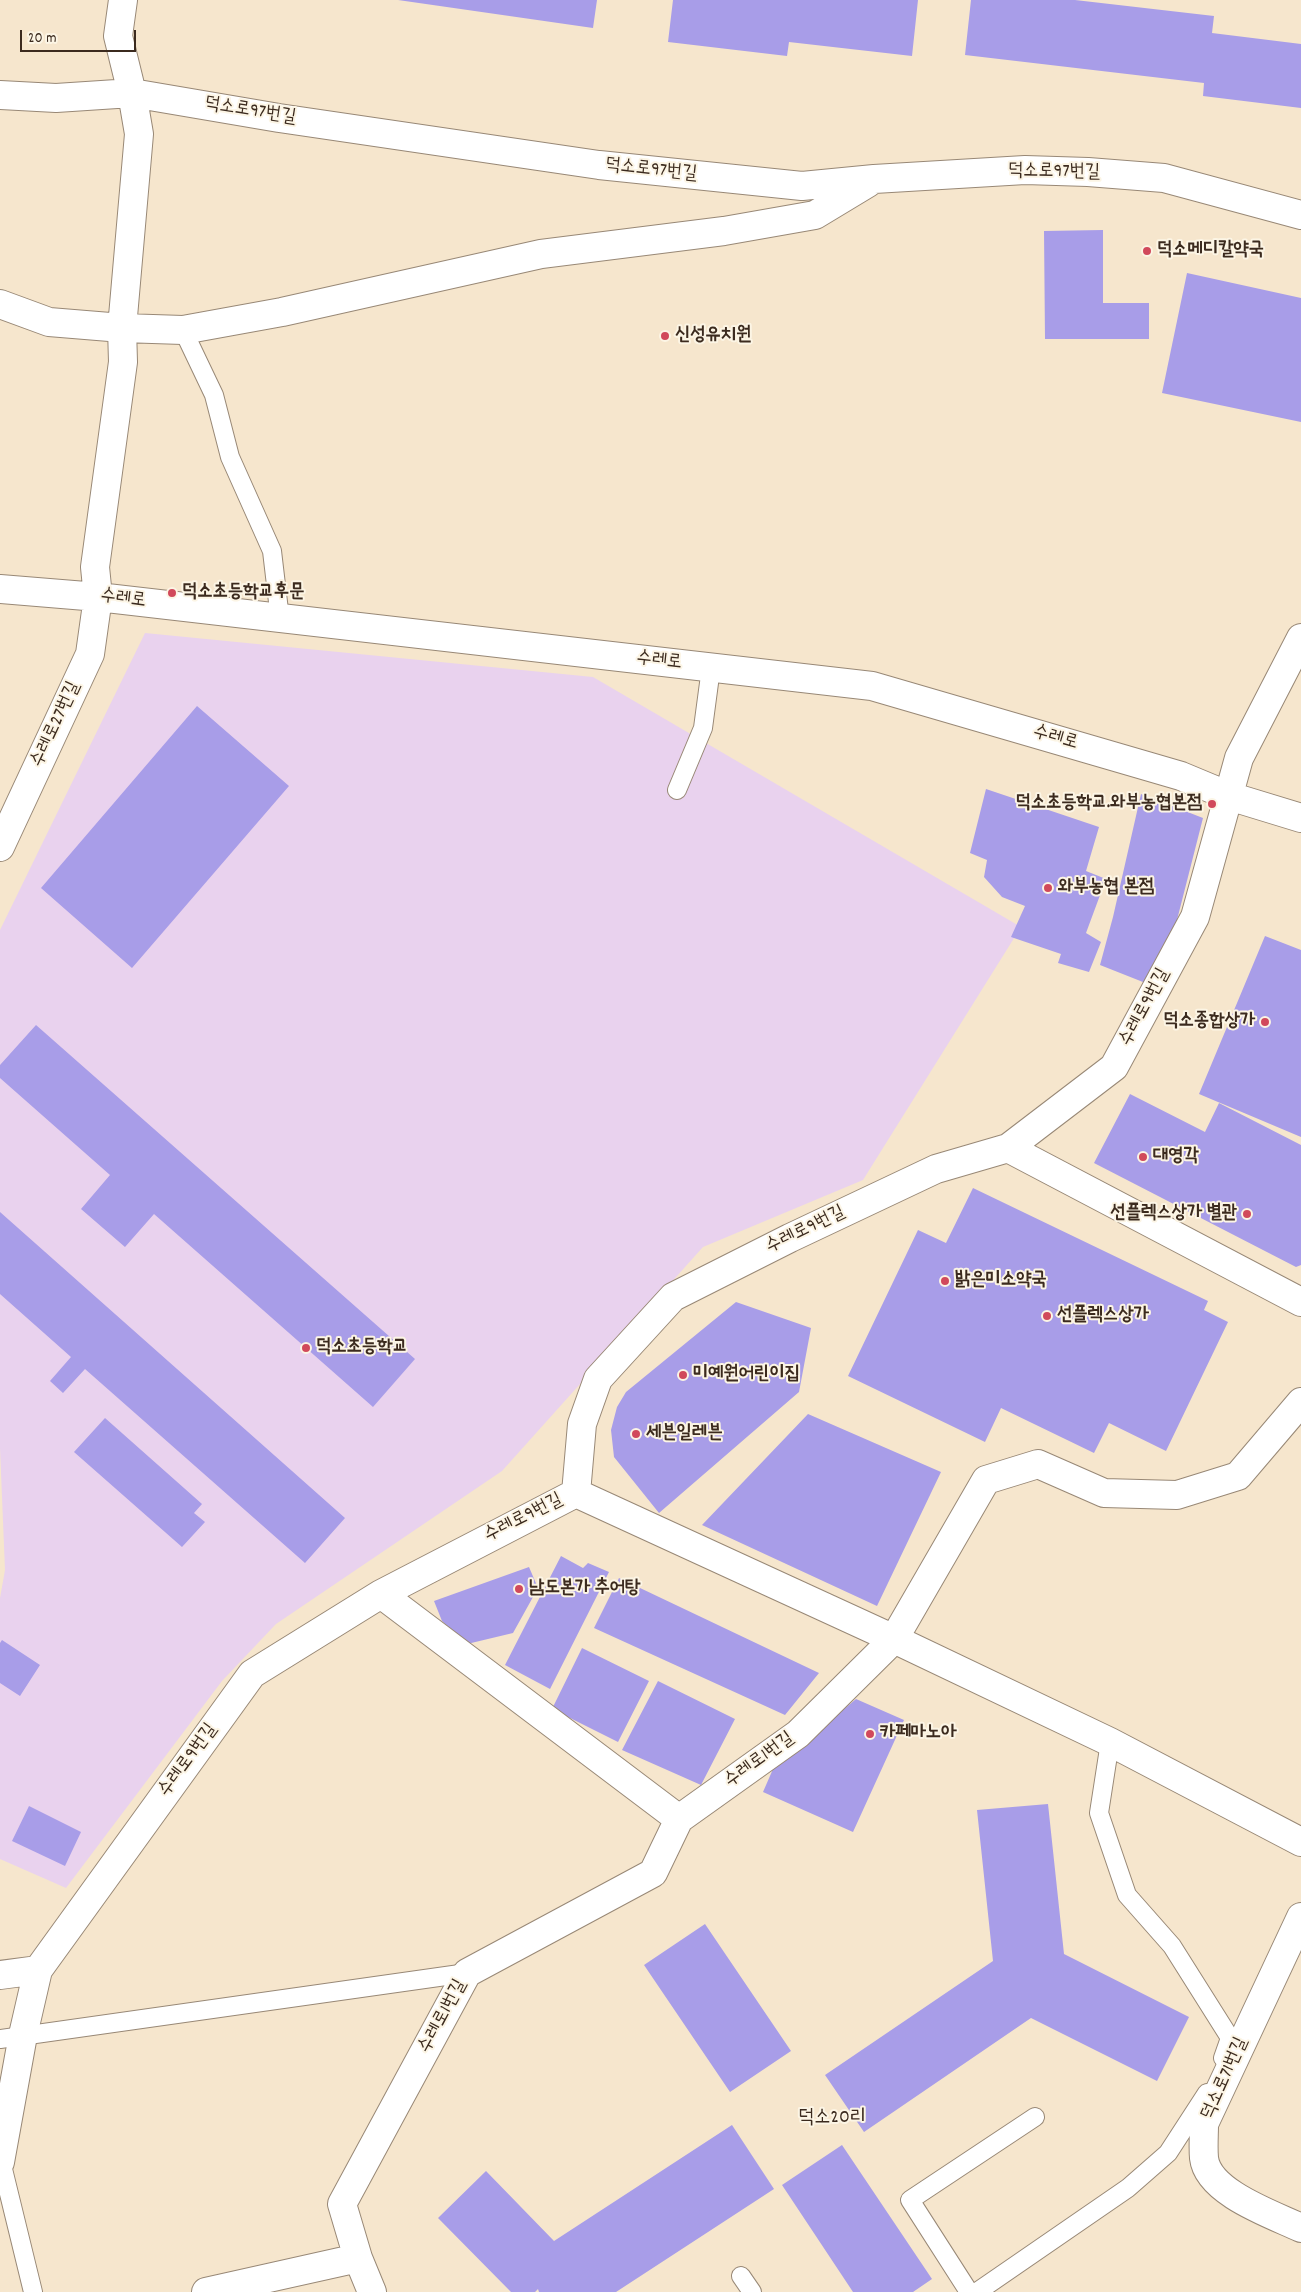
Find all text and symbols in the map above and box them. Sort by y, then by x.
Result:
scale bar [22,20,139,52]
text: 20 m [28,28,56,50]
street label: 덕소로97번길 [203,94,297,130]
street label: 덕소로97번길 [604,155,698,187]
street label: 덕소로97번길 [1008,161,1100,185]
place label: 덕소메디칼약국 [1157,240,1264,262]
marker: 덕소메디칼약국 [1141,245,1153,257]
place label: 신성유치원 [675,325,751,347]
marker: 신성유치원 [659,330,671,342]
place label: 덕소초등학교후문 [182,582,304,604]
street label: 수레로 [99,586,147,614]
marker: 덕소초등학교후문 [166,587,178,599]
street label: 수레로 [635,648,683,676]
street label: 수레로27번길 [27,678,87,772]
street label: 수레로 [1030,722,1080,756]
place label: 덕소초등학교.와부농협본점 [1015,793,1202,815]
marker: 덕소초등학교.와부농협본점 [1206,798,1218,810]
place label: 와부농협 본점 [1058,877,1154,899]
marker: 와부농협 본점 [1042,882,1054,894]
street label: 수레로9번길 [1116,965,1176,1051]
place label: 덕소종합상가 [1163,1011,1255,1033]
marker: 덕소종합상가 [1259,1016,1271,1028]
place label: 대영각 [1153,1146,1199,1168]
marker: 대영각 [1137,1151,1149,1163]
street label: 수레로9번길 [763,1202,849,1260]
place label: 선플렉스상가 별관 [1110,1203,1237,1225]
marker: 선플렉스상가 별관 [1241,1208,1253,1220]
place label: 밝은미소약국 [955,1270,1047,1292]
marker: 밝은미소약국 [939,1275,951,1287]
place label: 선플렉스상가 [1057,1305,1149,1327]
marker: 선플렉스상가 [1041,1310,1053,1322]
place label: 덕소초등학교 [316,1337,408,1359]
marker: 덕소초등학교 [300,1342,312,1354]
place label: 미예원어린이집 [693,1364,800,1386]
marker: 미예원어린이집 [677,1369,689,1381]
place label: 세븐일레븐 [646,1423,722,1445]
marker: 세븐일레븐 [630,1428,642,1440]
street label: 수레로9번길 [481,1490,567,1548]
place label: 남도본가 추어탕 [529,1578,640,1600]
marker: 남도본가 추어탕 [513,1583,525,1595]
street label: 수레로9번길 [155,1720,223,1802]
place label: 카페마노아 [880,1723,956,1745]
street label: 수레로1번길 [721,1728,799,1794]
marker: 카페마노아 [864,1728,876,1740]
street label: 수레로1번길 [415,1976,473,2058]
street label: 덕소로71번길 [1198,2034,1254,2124]
district label: 덕소20리 [798,2107,866,2131]

